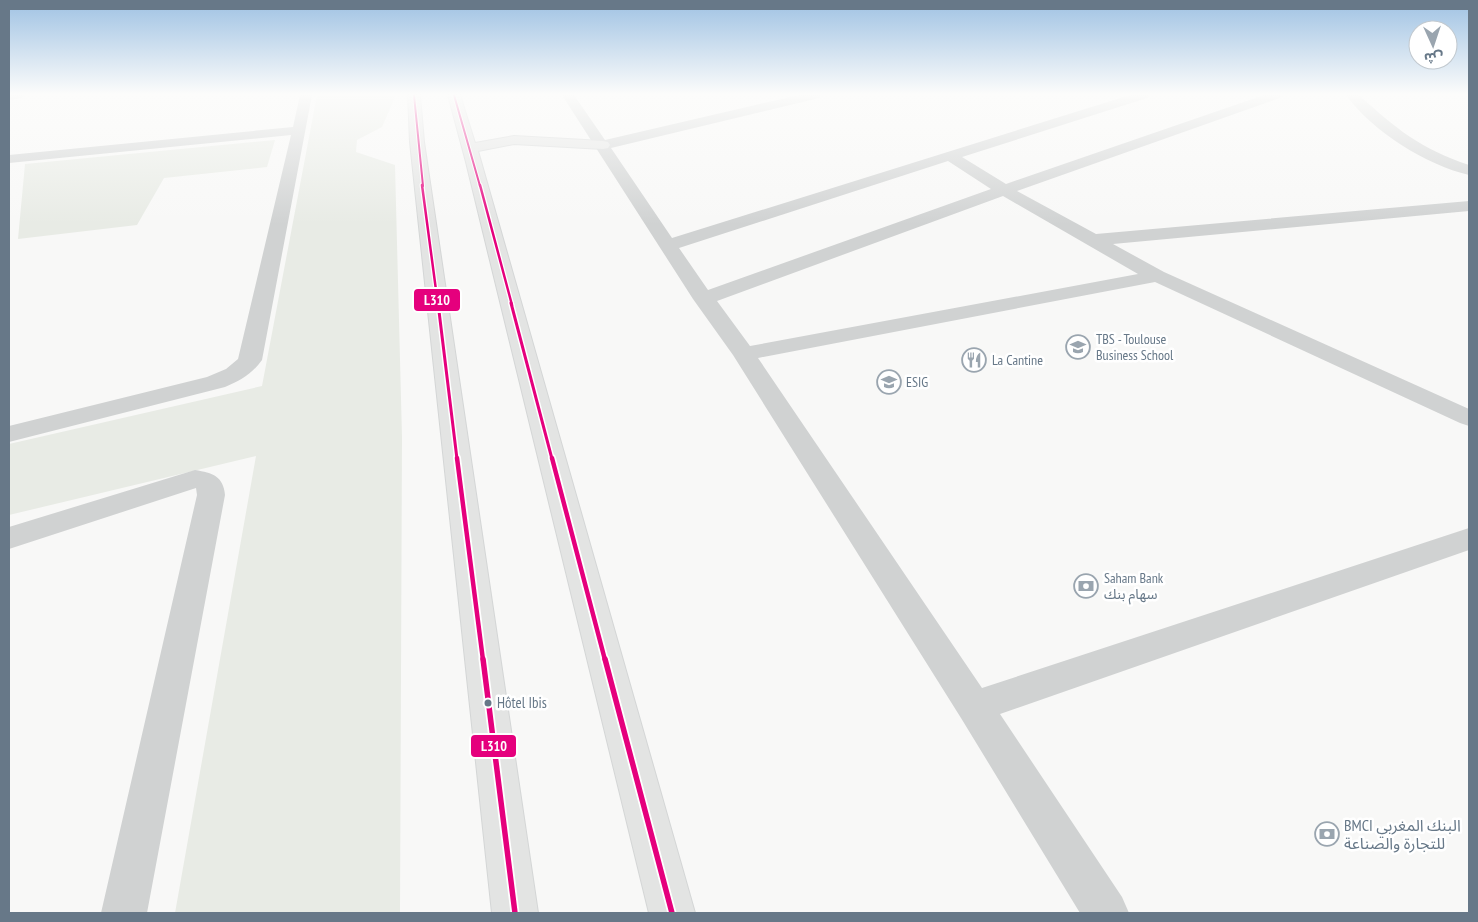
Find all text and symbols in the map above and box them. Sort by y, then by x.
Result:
north arrow [1408,20,1458,70]
text: ش [1424,48,1444,67]
line badge: L310 [413,288,461,312]
text: L310 [424,291,450,309]
place label: TBS - Toulouse Business School [1096,330,1174,364]
school or university icon: TBS - Toulouse Business School [1065,334,1091,360]
restaurant icon: La Cantine [961,347,987,373]
place label: La Cantine [992,351,1043,369]
school or university icon: ESIG [876,369,902,395]
place label: ESIG [906,373,928,391]
place label: Saham Bank سهام بنك [1104,569,1164,605]
bank icon: Saham Bank سهام بنك [1073,573,1099,599]
place label: Hôtel Ibis [497,693,547,712]
marker: Hôtel Ibis [483,698,493,708]
line badge: L310 [470,734,517,758]
text: L310 [481,737,507,755]
place label: BMCI البنك المغربي للتجارة والصناعة [1344,815,1461,853]
bank icon: BMCI البنك المغربي للتجارة والصناعة [1314,821,1340,847]

